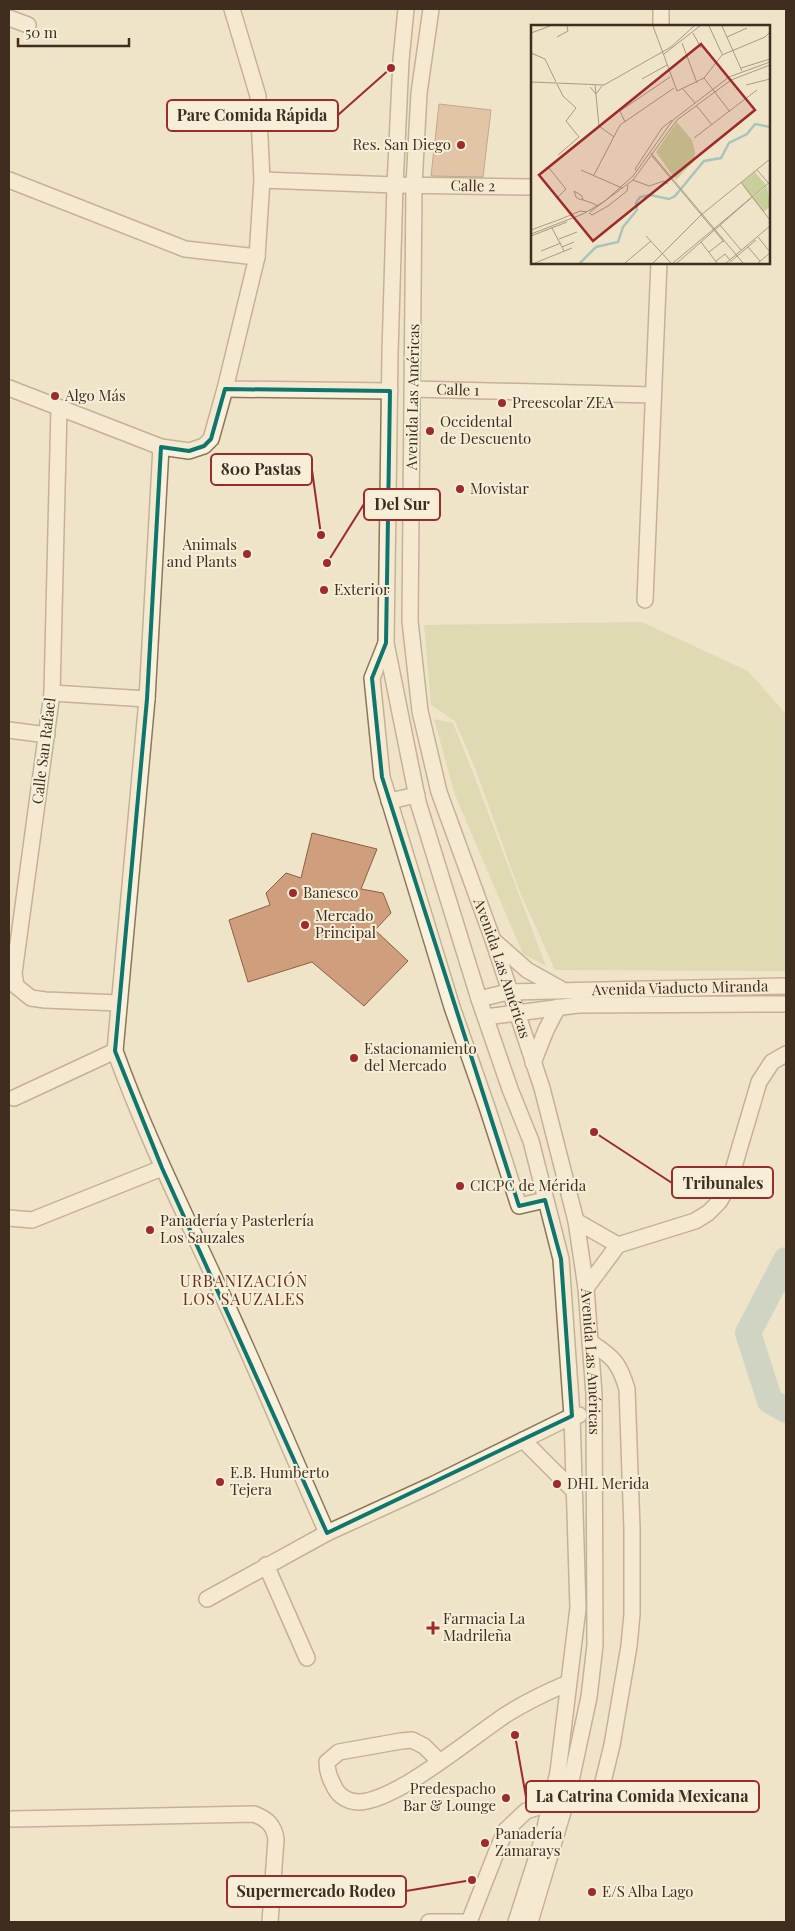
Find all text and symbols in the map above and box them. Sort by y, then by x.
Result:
scale bar [18,15,129,47]
text: 50 m [25,22,58,42]
inset map [531,25,770,264]
callout: Pare Comida Rápida [167,100,338,131]
text: Pare Comida Rápida [177,104,328,125]
place label: Res. San Diego [352,134,451,154]
marker: Res. San Diego [455,139,467,151]
street label: Calle 2 [450,175,495,195]
street label: Avenida Las Américas [401,324,423,471]
street label: Calle 1 [436,379,480,400]
place label: Algo Más [64,385,126,405]
marker: Algo Más [49,390,61,402]
place label: Preescolar ZEA [512,392,614,412]
marker: Preescolar ZEA [496,397,508,409]
place label: Occidental de Descuento [440,411,531,448]
marker: Occidental de Descuento [424,425,436,437]
callout: 800 Pastas [211,454,312,485]
text: 800 Pastas [221,458,301,479]
place label: Movistar [470,478,529,498]
marker: Movistar [454,483,466,495]
callout: Del Sur [364,489,440,520]
text: Del Sur [374,493,430,514]
place label: Animals and Plants [167,534,237,571]
marker: Animals and Plants [241,548,253,560]
place label: Exterior [334,579,390,599]
marker: Exterior [318,584,330,596]
street label: Calle San Rafael [27,696,59,805]
place label: Banesco [303,882,359,902]
marker: Banesco [287,887,299,899]
street label: Avenida Las Américas [469,894,536,1041]
place label: Mercado Principal [315,905,376,942]
marker: Mercado Principal [299,919,311,931]
street label: Avenida Viaducto Miranda [591,975,769,999]
place label: Estacionamiento del Mercado [364,1038,477,1075]
marker: Estacionamiento del Mercado [348,1052,360,1064]
callout: Tribunales [672,1167,773,1198]
text: Tribunales [683,1172,763,1193]
place label: CICPC de Mérida [470,1175,587,1195]
marker: CICPC de Mérida [454,1180,466,1192]
place label: Panadería y Pasterlería Los Sauzales [160,1210,314,1247]
marker: Panadería y Pasterlería Los Sauzales [144,1224,156,1236]
district label: URBANIZACIÓN LOS SAUZALES [180,1270,308,1309]
street label: Avenida Las Américas [577,1287,605,1435]
place label: E.B. Humberto Tejera [230,1462,329,1499]
place label: DHL Merida [567,1473,650,1493]
marker: E.B. Humberto Tejera [214,1476,226,1488]
marker: DHL Merida [551,1478,563,1490]
place label: Farmacia La Madrileña [443,1608,526,1645]
marker: Farmacia La Madrileña [427,1622,439,1634]
place label: Predespacho Bar & Lounge [403,1778,496,1815]
callout: La Catrina Comida Mexicana [526,1781,759,1812]
text: La Catrina Comida Mexicana [536,1785,749,1806]
marker: Predespacho Bar & Lounge [500,1792,512,1804]
place label: Panadería Zamarays [495,1823,563,1860]
marker: Panadería Zamarays [479,1837,491,1849]
callout: Supermercado Rodeo [227,1876,406,1907]
text: Supermercado Rodeo [236,1880,396,1901]
place label: E/S Alba Lago [602,1881,694,1901]
marker: E/S Alba Lago [586,1886,598,1898]

